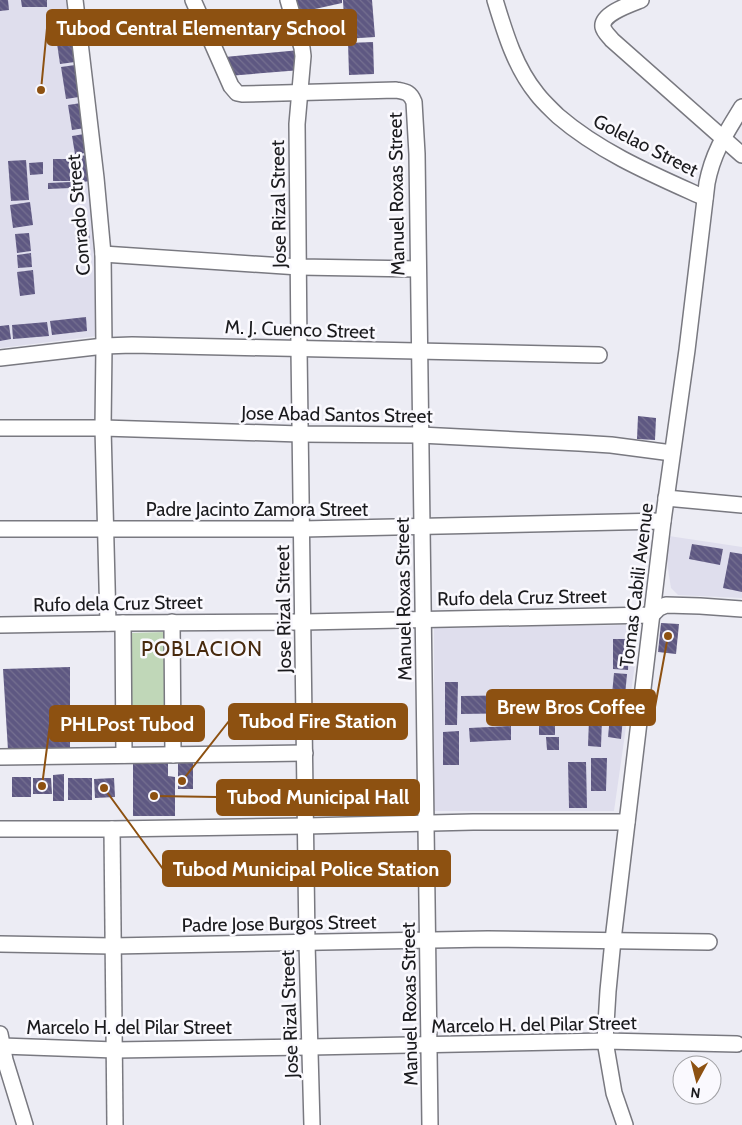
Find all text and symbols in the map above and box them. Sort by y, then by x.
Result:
callout: Tubod Central Elementary School [47,10,356,45]
text: Tubod Central Elementary School [56,16,346,40]
street label: Golelao Street [590,109,702,182]
street label: Manuel Roxas Street [384,111,409,276]
street label: Jose Rizal Street [266,139,291,269]
street label: Conrado Street [62,153,95,277]
street label: M. J. Cuenco Street [224,315,376,344]
street label: Jose Abad Santos Street [240,401,434,428]
street label: Padre Jacinto Zamora Street [146,498,369,521]
street label: Tomas Cabili Avenue [615,501,658,669]
street label: Manuel Roxas Street [391,516,416,681]
street label: Jose Rizal Street [271,544,296,674]
street label: Rufo dela Cruz Street [437,585,608,610]
street label: Rufo dela Cruz Street [33,591,204,616]
district label: POBLACION [141,636,263,661]
callout: Brew Bros Coffee [487,690,655,725]
text: Brew Bros Coffee [497,695,645,719]
callout: Tubod Fire Station [229,704,407,739]
callout: PHLPost Tubod [50,706,204,741]
text: Tubod Fire Station [239,709,397,733]
text: PHLPost Tubod [60,712,194,736]
callout: Tubod Municipal Hall [217,780,419,815]
text: Tubod Municipal Hall [227,785,409,809]
callout: Tubod Municipal Police Station [163,851,450,886]
text: Tubod Municipal Police Station [173,857,439,881]
street label: Padre Jose Burgos Street [181,910,377,937]
street label: Manuel Roxas Street [397,921,422,1086]
street label: Jose Rizal Street [276,949,303,1079]
street label: Marcelo H. del Pilar Street [431,1011,638,1038]
street label: Marcelo H. del Pilar Street [26,1016,232,1039]
north arrow [672,1055,722,1105]
text: N [689,1083,701,1102]

